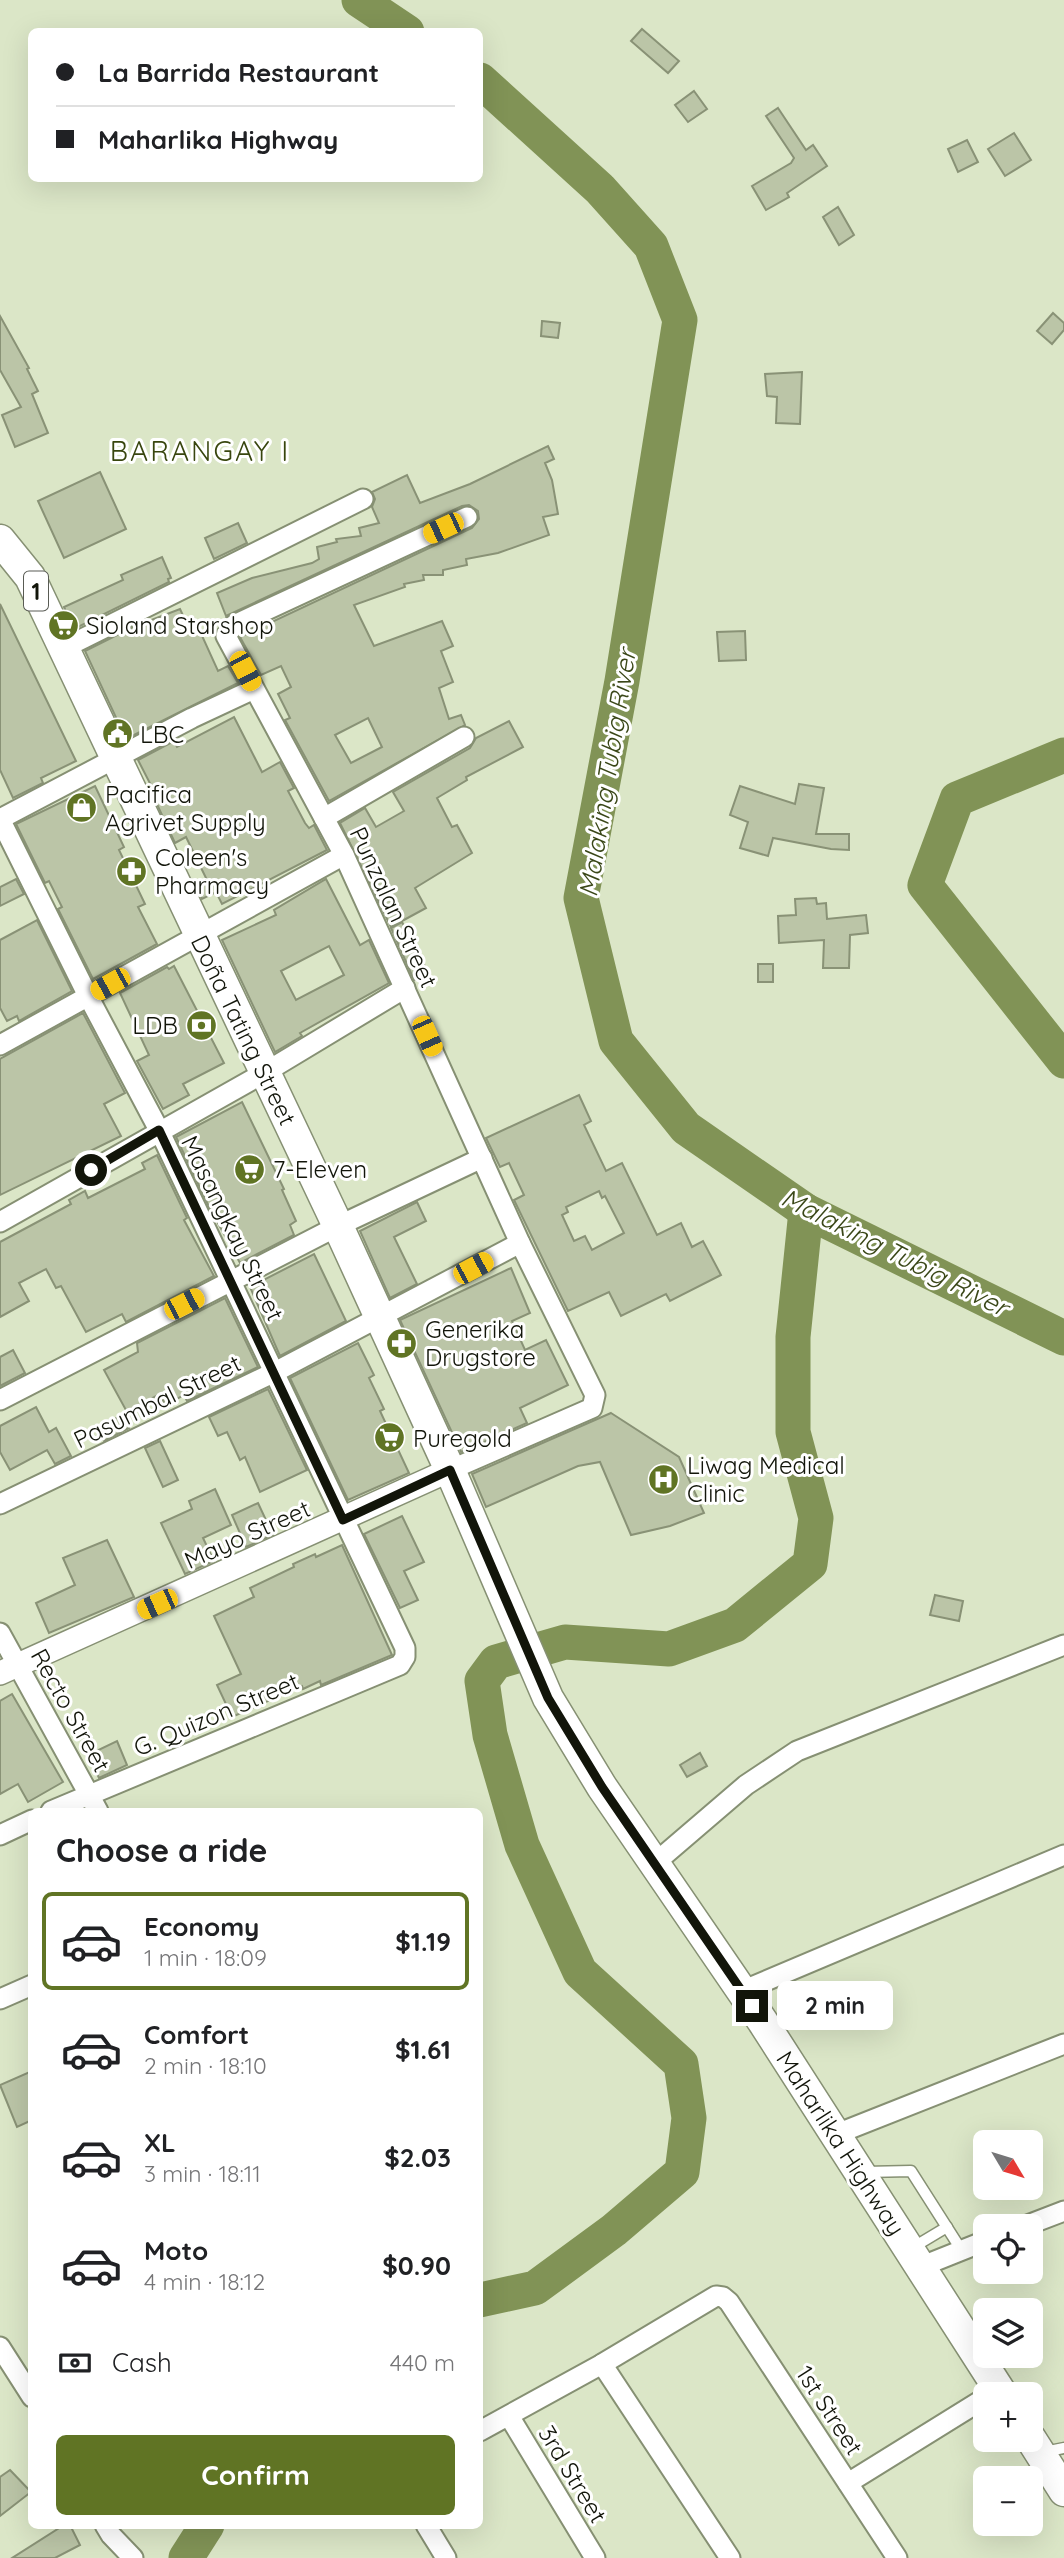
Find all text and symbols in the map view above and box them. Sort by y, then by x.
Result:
text: La Barrida Restaurant [98,56,379,89]
text: Maharlika Highway [98,123,338,156]
district label: BARANGAY I [110,433,290,468]
car [420,510,467,546]
road number: 1 [24,572,48,610]
supermarket icon: Sioland Starshop [46,608,80,642]
place label: Sioland Starshop [86,610,274,640]
water label: Malaking Tubig River [571,644,643,899]
car [226,648,265,694]
public building icon: LBC [100,717,134,751]
place label: LBC [140,719,184,749]
place label: Pacifica Agrivet Supply [105,779,266,837]
shop icon: Pacifica Agrivet Supply [65,791,99,825]
street label: Punzalan Street [344,822,444,992]
place label: Coleen's Pharmacy [155,842,269,900]
pharmacy icon: Coleen's Pharmacy [115,854,149,888]
street label: Doña Tating Street [185,930,303,1130]
car [87,965,134,1003]
bank icon: LDB [184,1008,218,1042]
place label: LDB [132,1010,178,1040]
car [409,1013,446,1059]
street label: Masangkay Street [175,1131,291,1325]
supermarket icon: 7-Eleven [233,1152,267,1186]
route start [75,1154,107,1186]
place label: 7-Eleven [273,1154,367,1184]
water label: Malaking Tubig River [776,1181,1017,1325]
car [450,1249,497,1287]
car [161,1285,208,1323]
place label: Generika Drugstore [425,1314,536,1372]
pharmacy icon: Generika Drugstore [385,1326,419,1360]
street label: Pasumbal Street [69,1348,245,1454]
supermarket icon: Puregold [373,1421,407,1455]
place label: Puregold [413,1423,512,1453]
place label: Liwag Medical Clinic [687,1450,845,1508]
hospital icon: Liwag Medical Clinic [647,1462,681,1496]
street label: Mayo Street [179,1493,315,1575]
car [134,1586,181,1622]
street label: Recto Street [25,1643,117,1777]
street label: G. Quizon Street [129,1666,303,1762]
text: Choose a ride [56,1830,268,1870]
icon: car [60,1910,123,1973]
text: Economy [144,1910,259,1943]
text: $1.19 [395,1925,451,1958]
text: 1 min · 18:09 [144,1943,267,1972]
callout: 2 min [776,1982,892,2030]
route end [736,1990,768,2022]
text: 2 min [805,1991,865,2020]
icon: car [60,2018,123,2081]
text: Comfort [144,2018,249,2051]
text: $1.61 [395,2033,451,2066]
street label: Maharlika Highway [770,2045,912,2241]
text: 2 min · 18:10 [144,2051,267,2080]
icon: car [60,2126,123,2189]
text: XL [144,2126,176,2159]
north arrow [973,2130,1043,2200]
map controls [973,2130,1043,2536]
text: $2.03 [384,2141,451,2174]
text: 3 min · 18:11 [144,2159,261,2188]
button: locate [973,2214,1043,2284]
icon: car [60,2234,123,2297]
text: Moto [144,2234,208,2267]
text: $0.90 [382,2249,451,2282]
text: 4 min · 18:12 [144,2267,265,2296]
button: layers [973,2298,1043,2368]
icon: cash [56,2344,94,2382]
text: Cash [112,2346,172,2379]
text: 440 m [390,2348,455,2377]
street label: 1st Street [790,2360,870,2460]
button: + [973,2382,1043,2452]
street label: 3rd Street [532,2420,614,2528]
button: Confirm [56,2435,455,2515]
button: − [973,2466,1043,2536]

